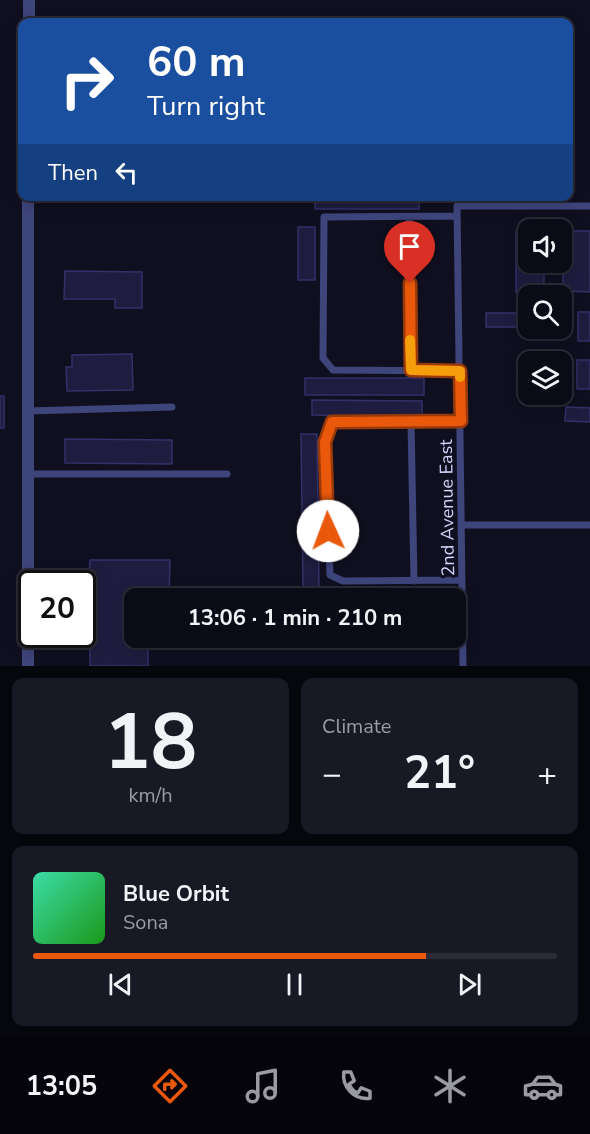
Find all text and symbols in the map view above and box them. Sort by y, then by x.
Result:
text: 60 m [147,34,246,91]
icon: right [48,42,126,120]
text: Turn right [147,88,265,125]
icon: left [110,156,143,189]
text: Then [48,158,98,188]
map controls [518,219,572,405]
button: sound [518,219,572,273]
pin [384,221,435,283]
icon: arrive [393,230,426,263]
button: search [518,285,572,339]
button: layers [518,351,572,405]
street label: 2nd Avenue East [434,439,460,577]
position arrow [296,499,360,563]
speed limit sign: 20 [18,570,96,648]
text: 13:06 · 1 min · 210 m [188,603,402,633]
text: 18 [104,689,197,796]
text: Climate [322,713,391,740]
text: 21° [404,743,475,804]
text: − [322,752,342,797]
text: + [537,752,557,797]
text: km/h [128,782,173,809]
text: Blue Orbit [123,879,229,909]
text: Sona [123,909,168,936]
icon: previous [104,968,137,1001]
icon: pause [278,968,311,1001]
icon: next [453,968,486,1001]
icon: directions [149,1065,191,1107]
icon: music [242,1065,284,1107]
icon: phone [335,1065,377,1107]
icon: climate [429,1065,471,1107]
icon: car [522,1065,564,1107]
text: 13:05 [26,1068,97,1105]

